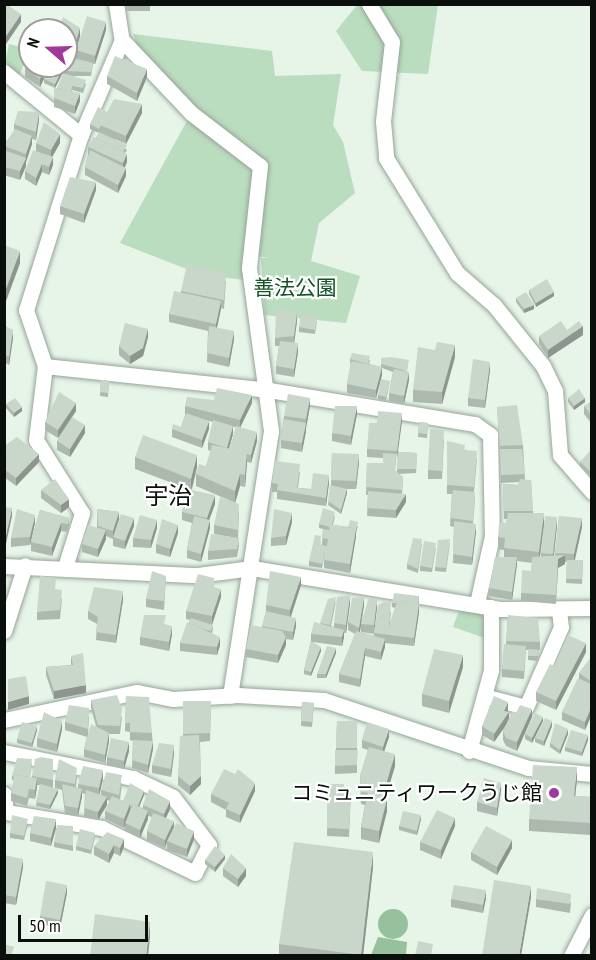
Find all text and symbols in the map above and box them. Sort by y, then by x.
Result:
north arrow [18,18,78,78]
text: N [22,35,44,50]
park label: 善法公園 [253,275,337,301]
district label: 宇治 [144,482,192,510]
place label: コミュニティワークうじ館 [290,780,542,806]
marker: コミュニティワークうじ館 [547,786,561,800]
scale bar [21,903,152,941]
text: 50 m [29,914,61,937]

